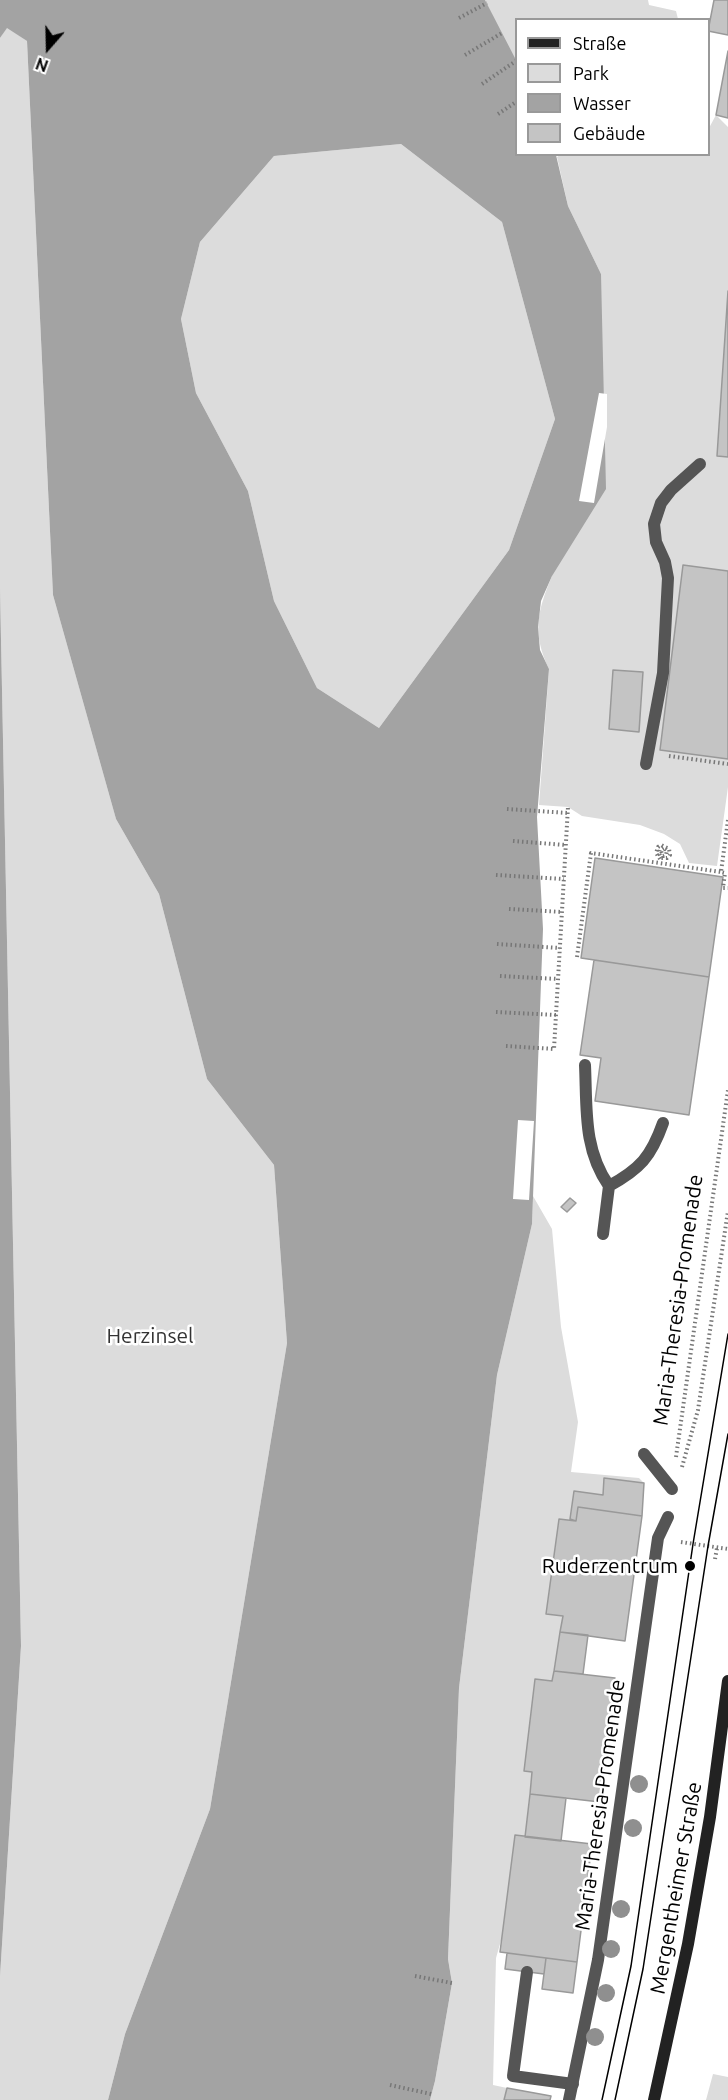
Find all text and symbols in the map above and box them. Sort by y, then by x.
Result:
north arrow [18,18,78,78]
legend [515,18,710,156]
text: Straße [573,33,626,53]
text: N [33,54,51,75]
text: Park [573,63,609,83]
text: Wasser [573,93,631,113]
text: Gebäude [573,123,645,143]
street label: Maria-Theresia-Promenade [648,1173,708,1427]
park label: Herzinsel [106,1323,194,1349]
place label: Ruderzentrum [542,1553,678,1579]
marker: Ruderzentrum [683,1559,697,1573]
street label: Maria-Theresia-Promenade [570,1678,630,1932]
street label: Mergentheimer Straße [645,1780,707,1996]

